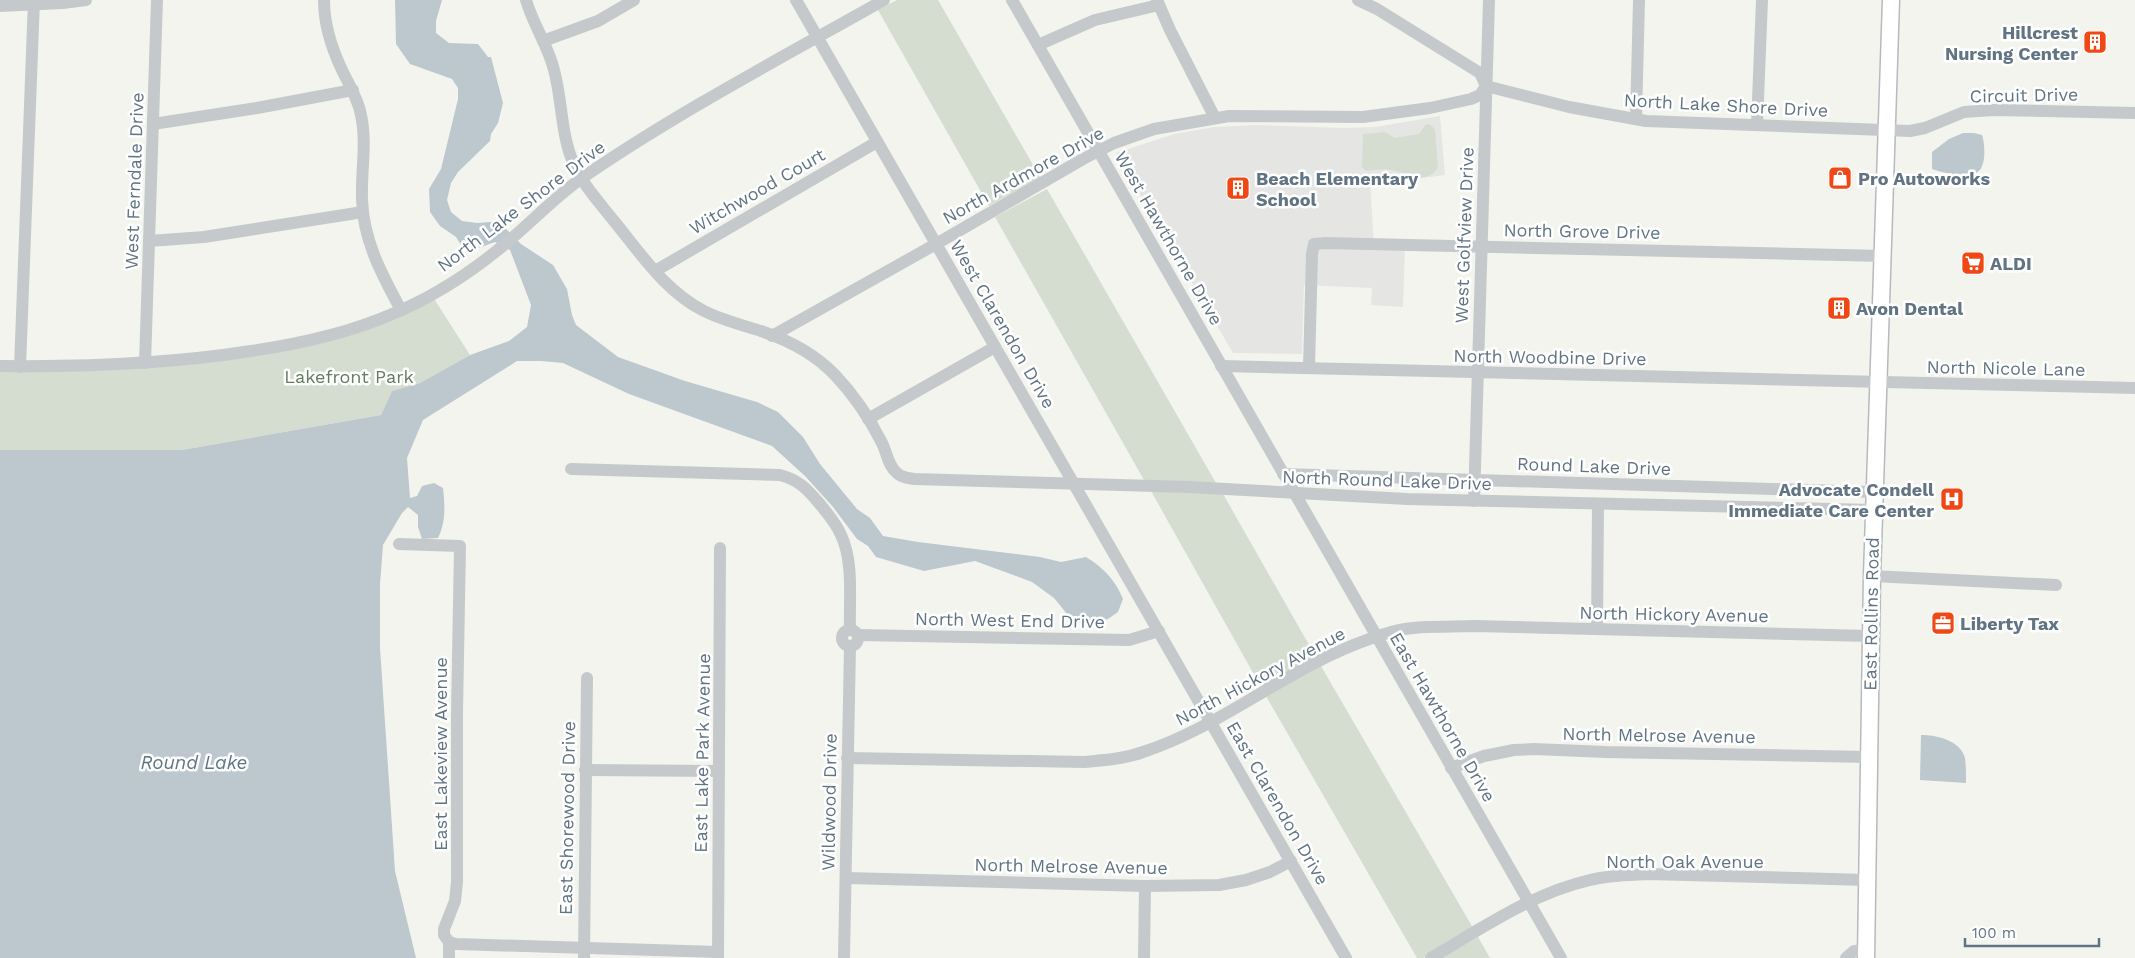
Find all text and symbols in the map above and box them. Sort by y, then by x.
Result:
place label: Hillcrest Nursing Center [1945,22,2078,64]
building icon: Hillcrest Nursing Center [2082,29,2108,55]
street label: Circuit Drive [1970,84,2078,106]
street label: North Lake Shore Drive [1623,89,1829,121]
street label: West Ferndale Drive [120,92,148,270]
street label: North Ardmore Drive [939,122,1107,228]
street label: North Lake Shore Drive [433,136,609,276]
street label: Witchwood Court [685,143,829,238]
street label: West Golfview Drive [1450,146,1478,324]
street label: West Hawthorne Drive [1110,147,1228,329]
shop icon: Pro Autoworks [1827,165,1853,191]
place label: Beach Elementary School [1256,168,1419,210]
place label: Pro Autoworks [1858,168,1990,189]
building icon: Beach Elementary School [1225,175,1251,201]
street label: North Grove Drive [1503,219,1661,243]
street label: West Clarendon Drive [946,236,1060,412]
supermarket icon: ALDI [1960,250,1986,276]
place label: ALDI [1990,253,2032,274]
building icon: Avon Dental [1826,295,1852,321]
place label: Avon Dental [1856,298,1963,319]
street label: North Woodbine Drive [1453,345,1647,369]
street label: North Nicole Lane [1926,356,2086,380]
park label: Lakefront Park [284,366,414,387]
street label: Round Lake Drive [1517,453,1671,479]
street label: North Round Lake Drive [1282,466,1492,494]
place label: Advocate Condell Immediate Care Center [1728,479,1934,521]
hospital icon: Advocate Condell Immediate Care Center [1939,486,1965,512]
street label: East Rollins Road [1859,537,1883,691]
street label: North Hickory Avenue [1579,602,1769,626]
street label: North West End Drive [915,608,1105,632]
office icon: Liberty Tax [1930,610,1956,636]
place label: Liberty Tax [1960,613,2059,634]
street label: North Hickory Avenue [1171,622,1349,730]
street label: East Hawthorne Drive [1386,629,1500,805]
street label: East Lake Park Avenue [690,653,714,853]
street label: East Lakeview Avenue [430,657,451,851]
street label: East Clarendon Drive [1223,717,1333,889]
street label: East Shorewood Drive [555,721,579,915]
street label: North Melrose Avenue [1562,723,1756,747]
street label: Wildwood Drive [817,733,841,871]
water label: Round Lake [141,751,248,774]
street label: North Oak Avenue [1606,851,1764,872]
street label: North Melrose Avenue [974,854,1168,878]
scale bar [1965,916,2099,948]
text: 100 m [1972,924,2016,942]

